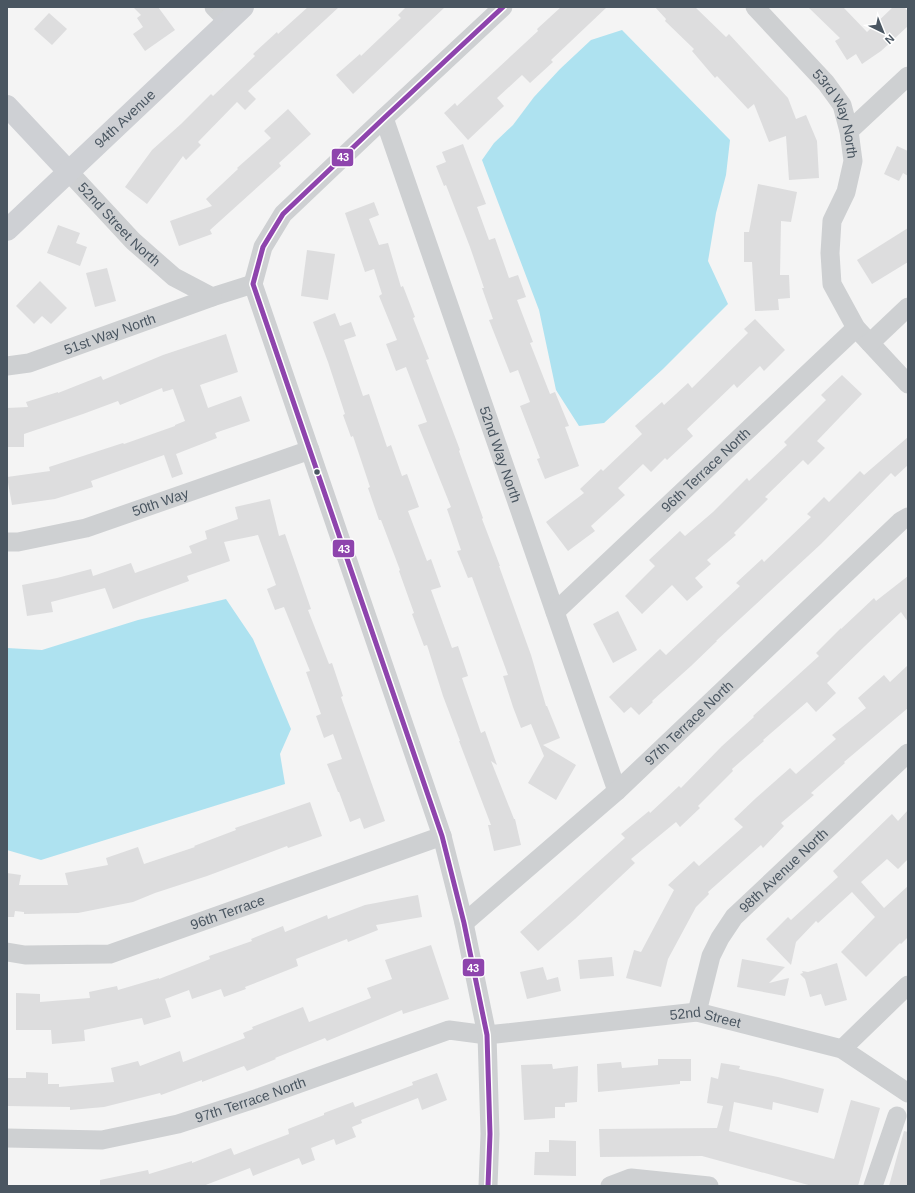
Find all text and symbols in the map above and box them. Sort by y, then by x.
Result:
north arrow [863,12,903,52]
text: N [883,32,897,46]
street label: 53rd Way North [809,66,861,159]
street label: 94th Avenue [91,86,159,151]
line badge: 43 [331,148,354,167]
text: 43 [337,151,349,163]
street label: 52nd Street North [75,179,164,269]
street label: 51st Way North [62,310,158,358]
street label: 52nd Way North [476,404,525,505]
street label: 96th Terrace North [658,424,753,516]
unlabelled marker [312,467,322,477]
street label: 50th Way [130,485,191,519]
line badge: 43 [332,539,355,558]
text: 43 [338,543,350,555]
street label: 97th Terrace North [641,677,736,769]
street label: 98th Avenue North [736,825,831,916]
street label: 96th Terrace [188,892,267,933]
line badge: 43 [462,958,485,977]
text: 43 [467,962,479,974]
street label: 52nd Street [669,1004,743,1031]
street label: 97th Terrace North [193,1074,308,1126]

